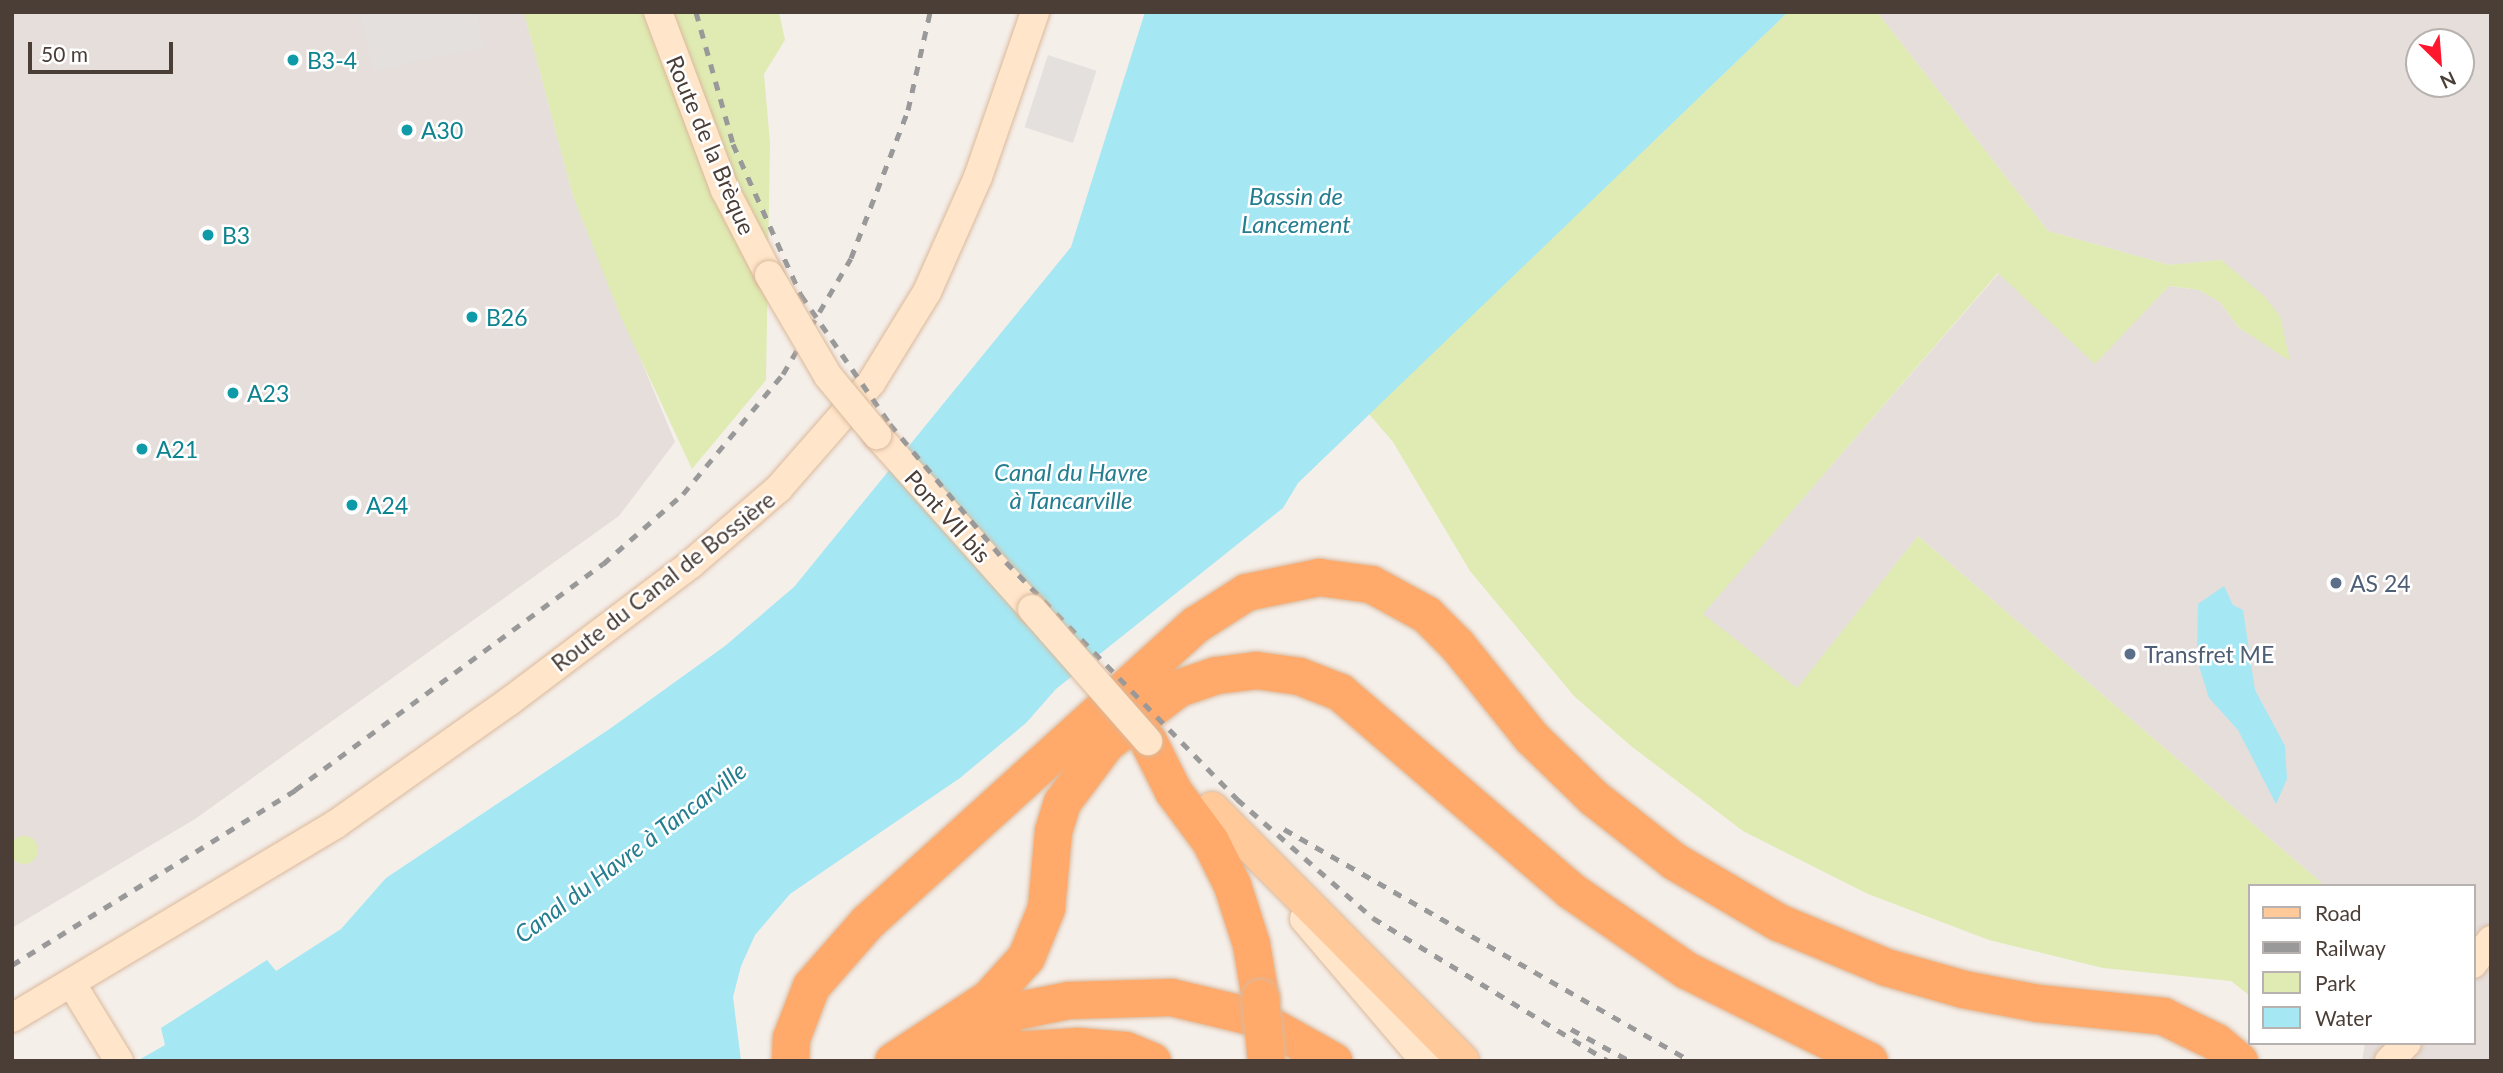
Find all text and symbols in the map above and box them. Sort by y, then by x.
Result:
scale bar [32,28,177,72]
north arrow [2405,28,2475,98]
text: 50 m [41,41,88,66]
place label: B3-4 [307,46,357,74]
street label: Route de la Brèque [661,51,761,239]
marker: B3-4 [285,52,301,68]
text: N [2437,67,2460,94]
place label: A30 [421,116,463,144]
marker: A30 [399,122,415,138]
water label: Bassin de Lancement [1241,182,1351,238]
place label: B3 [222,221,250,249]
marker: B3 [200,227,216,243]
place label: B26 [486,303,528,331]
marker: B26 [464,309,480,325]
place label: A23 [247,379,289,407]
marker: A23 [225,385,241,401]
place label: A21 [156,435,198,463]
marker: A21 [134,441,150,457]
water label: Canal du Havre à Tancarville [994,458,1148,514]
street label: Pont VII bis [899,464,997,568]
street label: Route du Canal de Bossière [546,485,780,677]
place label: A24 [366,491,408,519]
marker: A24 [344,497,360,513]
place label: AS 24 [2350,569,2411,597]
marker: AS 24 [2328,575,2344,591]
place label: Transfret ME [2144,640,2274,668]
marker: Transfret ME [2122,646,2138,662]
water label: Canal du Havre à Tancarville [508,755,752,949]
legend [2248,884,2475,1045]
text: Road [2315,900,2362,925]
text: Railway [2315,935,2386,960]
text: Park [2315,970,2356,995]
text: Water [2315,1005,2372,1030]

